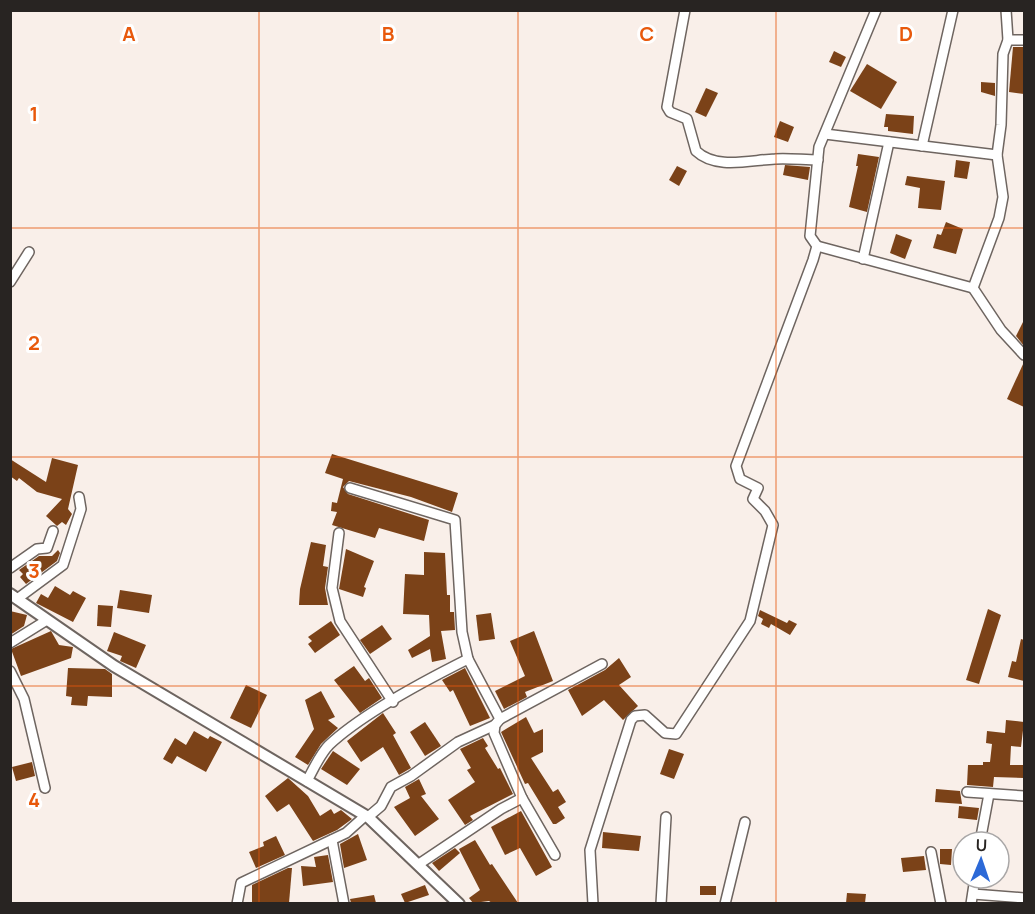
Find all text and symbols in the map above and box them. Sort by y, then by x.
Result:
text: A [122,20,136,47]
text: B [382,20,395,47]
text: C [640,20,654,47]
text: D [899,20,913,47]
text: 1 [30,100,38,127]
text: 2 [28,329,40,356]
text: 3 [28,557,40,584]
text: 4 [28,786,40,813]
north arrow [951,830,1011,890]
text: U [975,834,988,856]

